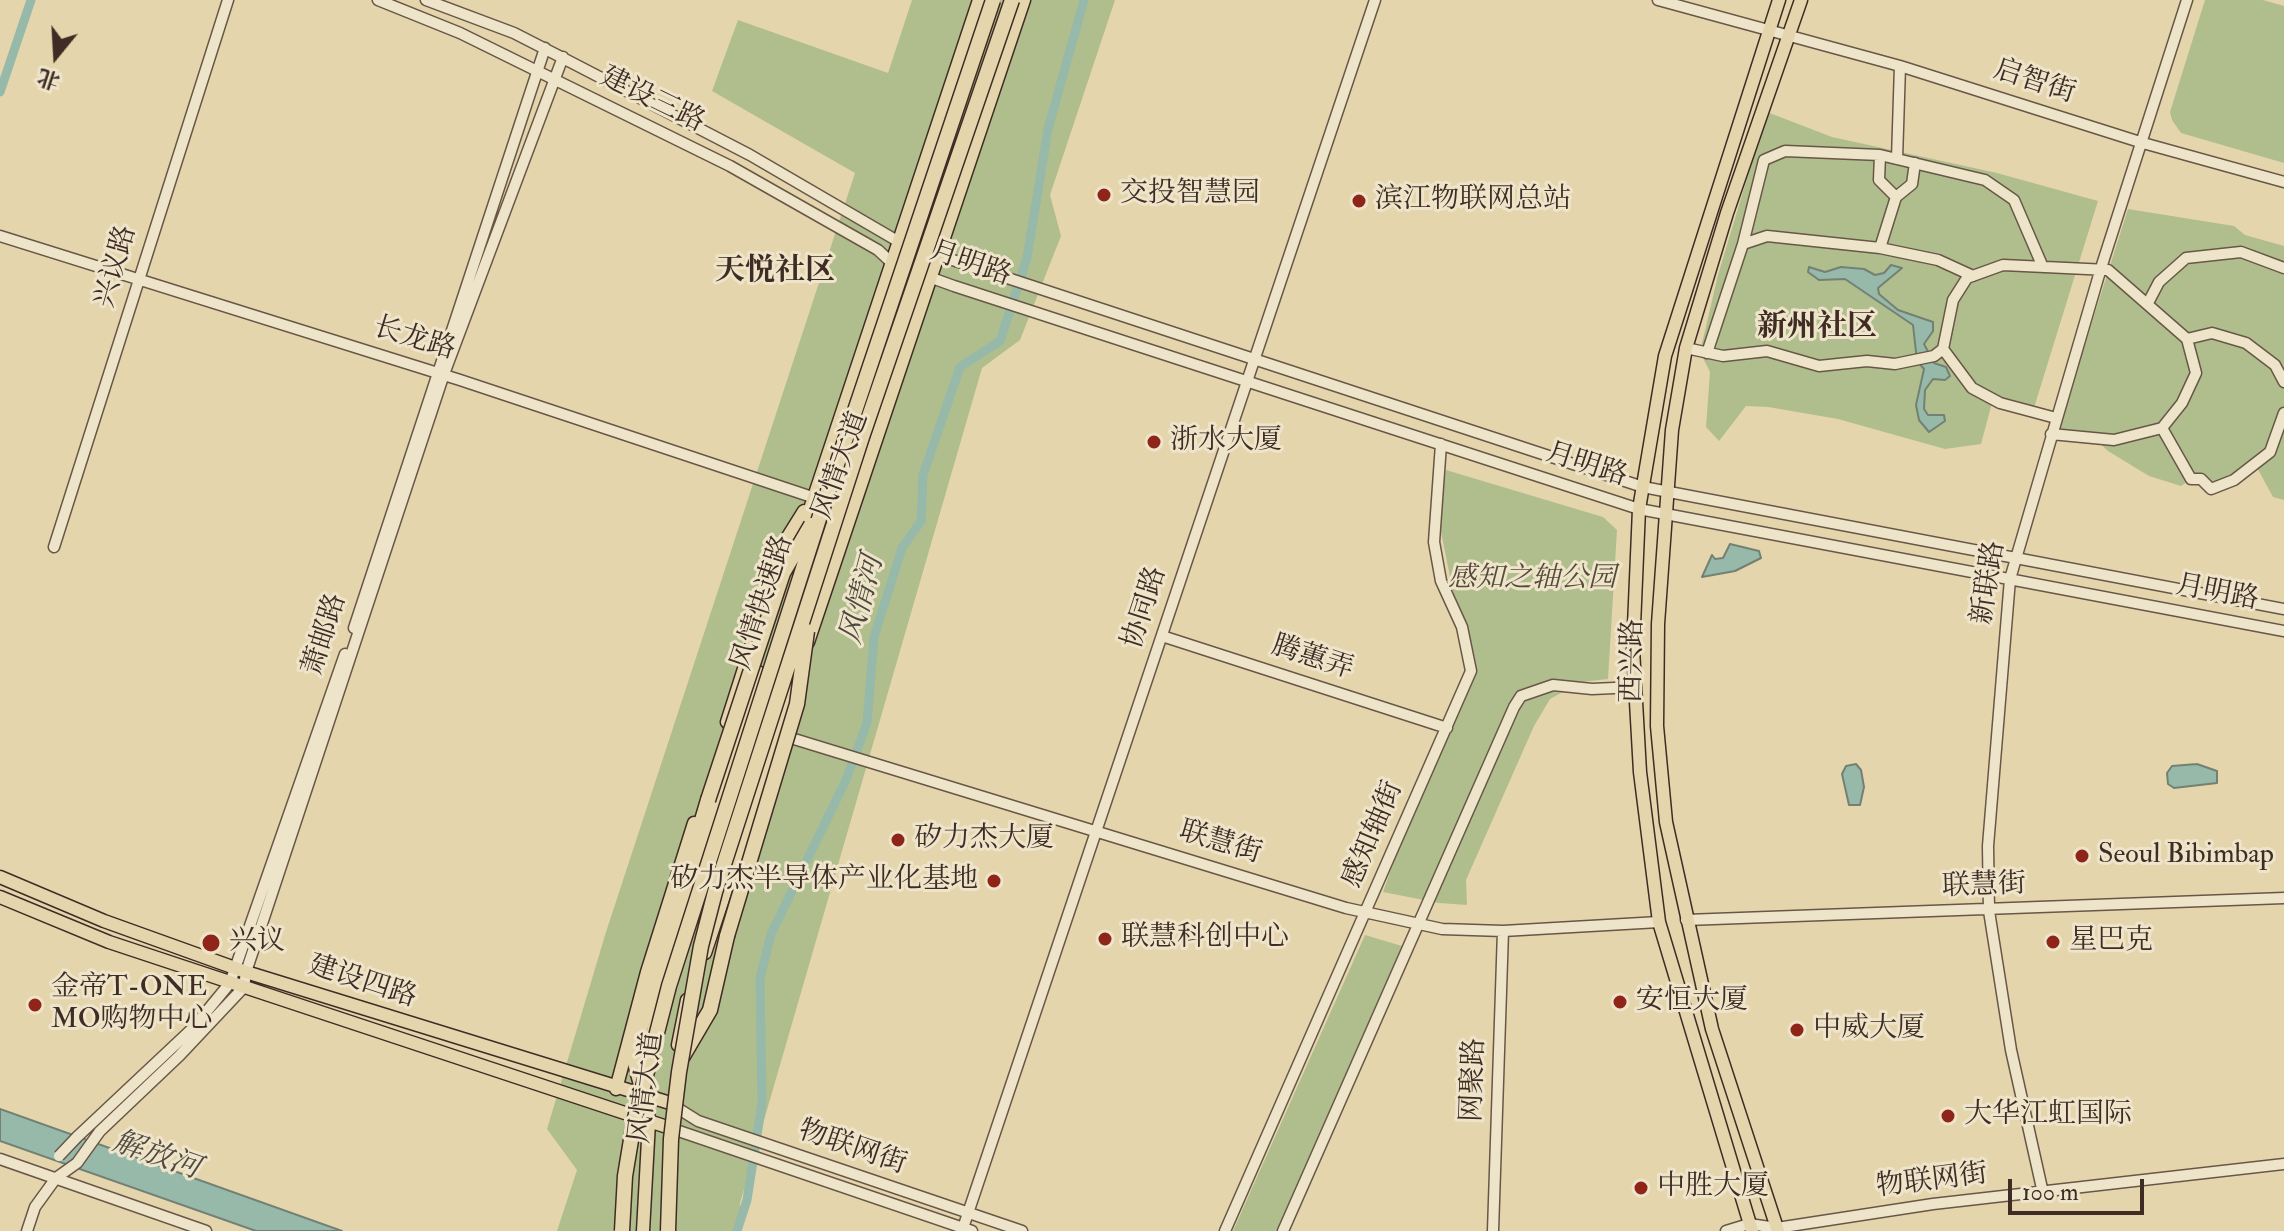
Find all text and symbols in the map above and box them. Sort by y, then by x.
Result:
north arrow [16,16,96,96]
street label: 启智街 [1989,54,2079,112]
street label: 建设三路 [594,61,710,141]
text: 北 [34,62,63,96]
place label: 交投智慧园 [1120,178,1260,212]
place label: 滨江物联网总站 [1375,184,1571,218]
marker: 交投智慧园 [1095,186,1113,204]
marker: 滨江物联网总站 [1350,192,1368,210]
street label: 兴议路 [89,222,145,312]
street label: 月明路 [925,235,1015,295]
district label: 天悦社区 [715,255,835,291]
district label: 新州社区 [1757,311,1877,347]
street label: 长龙路 [369,312,459,368]
street label: 风情大道 [807,408,877,524]
place label: 浙水大厦 [1170,425,1282,459]
marker: 浙水大厦 [1145,433,1163,451]
street label: 月明路 [1541,437,1631,495]
street label: 风情快速路 [726,531,802,675]
street label: 新联路 [1967,539,2013,627]
water label: 风情河 [835,552,893,648]
street label: 协同路 [1117,563,1175,653]
park label: 感知之轴公园 [1448,563,1616,597]
street label: 月明路 [2173,569,2261,619]
street label: 萧邮路 [297,590,355,680]
street label: 西兴路 [1616,619,1652,703]
street label: 腾蕙弄 [1267,630,1357,688]
street label: 感知轴街 [1337,777,1411,893]
street label: 联慧街 [1175,816,1265,872]
place label: 矽力杰大厦 [914,823,1054,857]
marker: 矽力杰大厦 [889,831,907,849]
place label: Seoul Bibimbap [2098,839,2274,873]
marker: Seoul Bibimbap [2073,847,2091,865]
place label: 矽力杰半导体产业化基地 [670,864,978,898]
street label: 联慧街 [1941,869,2027,905]
marker: 矽力杰半导体产业化基地 [985,872,1003,890]
place label: 联慧科创中心 [1121,922,1289,956]
place label: 星巴克 [2069,925,2153,959]
place label: 兴议 [229,926,285,960]
marker: 联慧科创中心 [1096,930,1114,948]
marker: 兴议 [200,932,222,954]
marker: 星巴克 [2044,933,2062,951]
street label: 建设四路 [304,950,420,1016]
place label: 金帝T-ONE MO购物中心 [51,972,213,1038]
place label: 安恒大厦 [1636,985,1748,1019]
marker: 安恒大厦 [1611,993,1629,1011]
marker: 金帝T-ONE MO购物中心 [26,996,44,1014]
place label: 中威大厦 [1813,1013,1925,1047]
marker: 中威大厦 [1788,1021,1806,1039]
street label: 风情大道 [625,1030,671,1146]
street label: 网聚路 [1457,1037,1493,1123]
place label: 大华江虹国际 [1964,1099,2132,1133]
marker: 大华江虹国际 [1939,1107,1957,1125]
street label: 物联网街 [794,1115,910,1183]
water label: 解放河 [108,1125,204,1189]
street label: 物联网街 [1874,1159,1990,1205]
scale bar [2012,1163,2148,1213]
place label: 中胜大厦 [1657,1171,1769,1205]
text: 100 m [2022,1177,2079,1208]
marker: 中胜大厦 [1632,1179,1650,1197]

